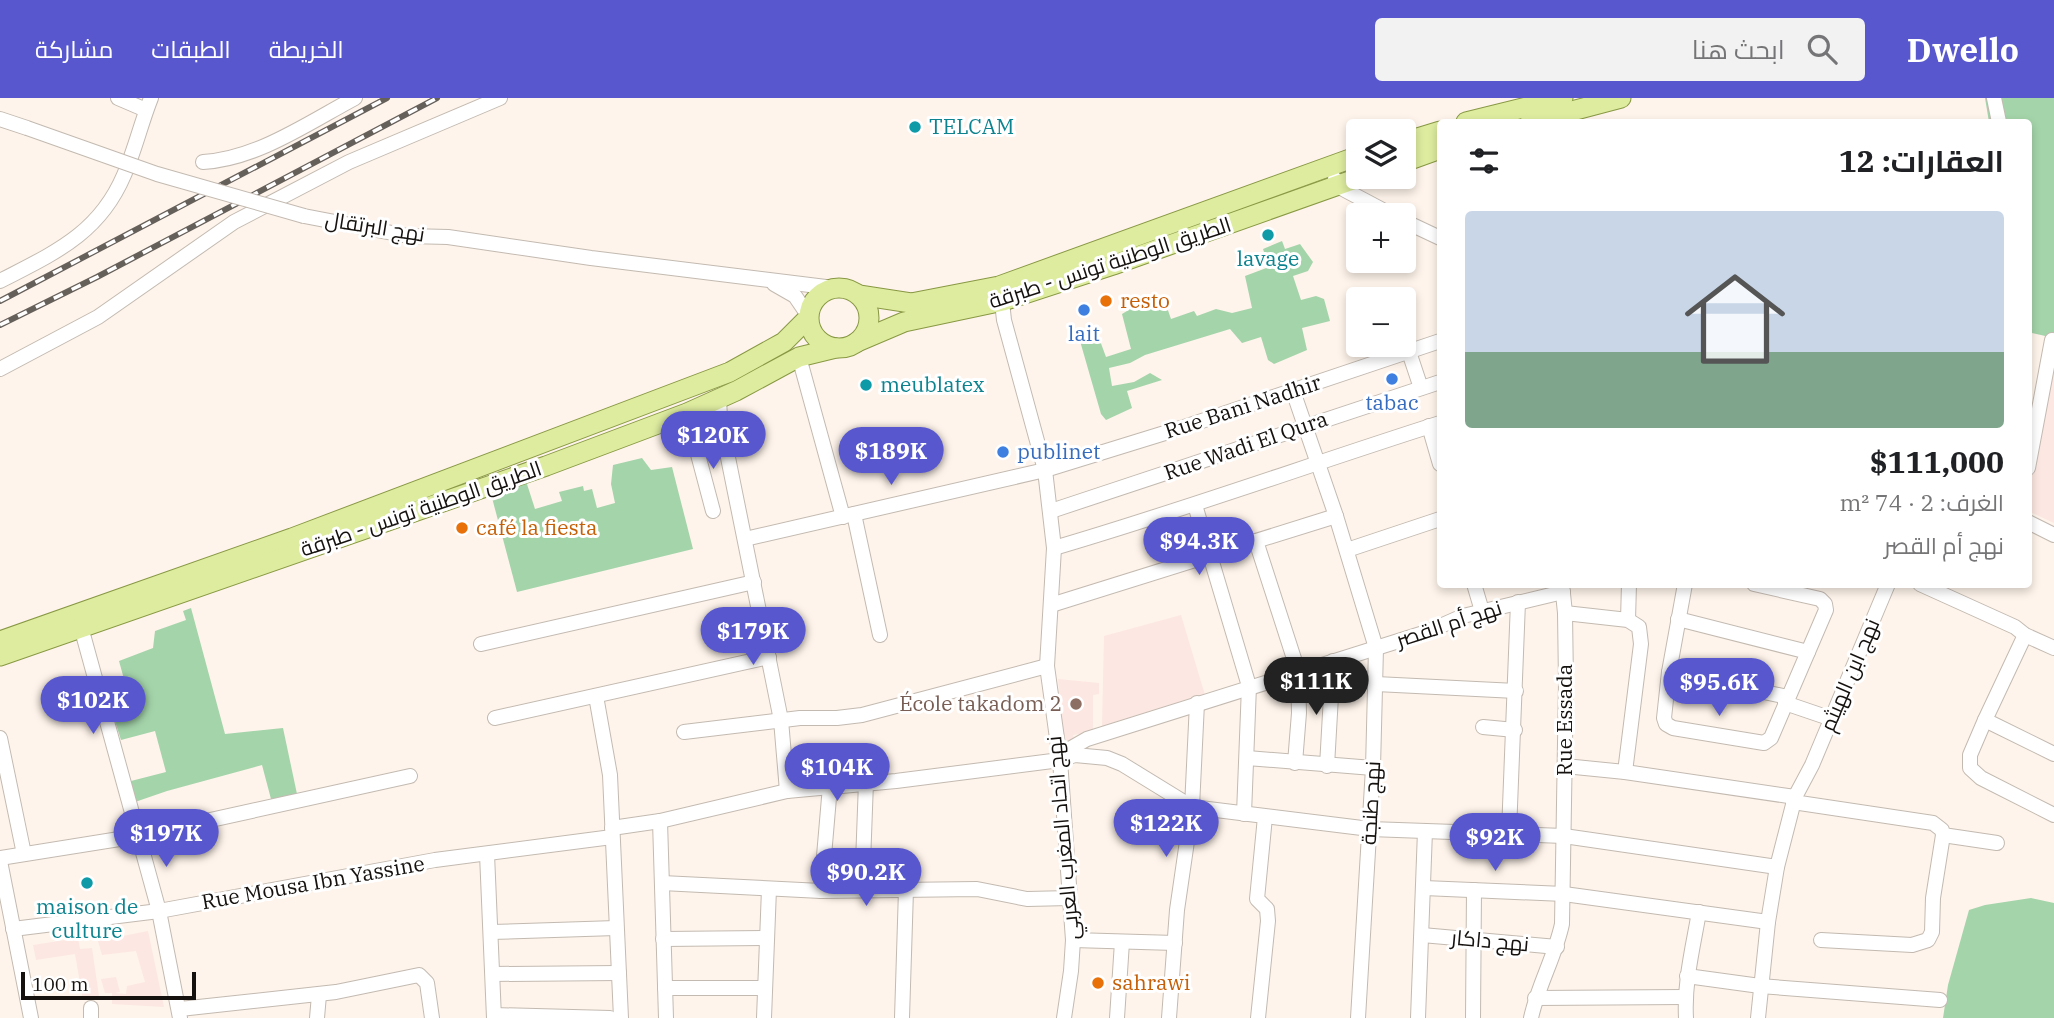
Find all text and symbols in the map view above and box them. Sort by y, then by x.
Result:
search box [1375,18,1865,81]
text: Dwello [1907,28,2019,71]
icon: search [1803,30,1841,68]
text: ابحث هنا [1692,32,1785,66]
text: مشاركة [35,33,113,65]
text: الطبقات [151,33,231,65]
text: الخريطة [269,33,344,65]
place label: TELCAM [929,112,1014,140]
marker: TELCAM [907,119,923,135]
map controls [1346,119,1416,357]
button: layers [1346,119,1416,189]
text: العقارات: 12 [1839,141,2004,180]
icon: filters [1465,142,1503,180]
button: + [1346,203,1416,273]
street label: نهج البرتقال [323,204,427,249]
street label: الطريق الوطنية تونس - طبرقة [985,210,1235,315]
marker: lavage [1260,227,1276,243]
place label: lavage [1237,244,1299,272]
icon: home [1672,256,1798,382]
place label: resto [1120,286,1170,314]
button: − [1346,287,1416,357]
marker: resto [1098,293,1114,309]
marker: lait [1076,302,1092,318]
place label: lait [1068,319,1100,347]
street label: Rue Bani Nadhir [1161,367,1325,445]
place label: meublatex [880,370,985,398]
marker: tabac [1384,371,1400,387]
marker: meublatex [858,377,874,393]
place label: tabac [1365,388,1419,416]
street label: Rue Wadi El Qura [1160,404,1331,486]
pin: $120K [664,412,762,471]
text: $120K [677,419,749,449]
pin: $189K [842,428,940,487]
text: $189K [855,435,927,465]
place label: publinet [1017,437,1100,465]
text: $111,000 [1870,442,2004,481]
marker: publinet [995,444,1011,460]
street label: الطريق الوطنية تونس - طبرقة [296,454,545,563]
text: الغرف: 2 · 74 m² [1839,487,2004,517]
place label: café la fiesta [476,513,598,541]
pin: $94.3K [1142,518,1256,577]
marker: café la fiesta [454,520,470,536]
text: $94.3K [1159,525,1239,555]
text: نهج أم القصر [1884,530,2004,560]
street label: نهج أم القصر [1391,593,1505,655]
pin: $179K [704,608,802,667]
street label: نهج ابن الهيثم [1813,614,1886,736]
text: $179K [717,615,789,645]
pin: $111K [1267,658,1365,717]
pin: $95.6K [1662,658,1776,718]
street label: Rue Essada [1550,664,1578,776]
text: $111K [1280,665,1352,695]
text: $95.6K [1679,666,1759,696]
pin: $102K [44,676,142,736]
text: $102K [57,684,129,714]
place label: École takadom 2 [899,689,1062,717]
marker: École takadom 2 [1068,696,1084,712]
street label: نهج اتحاد المغرب العربي [1039,735,1088,941]
pin: $104K [788,744,886,803]
text: $104K [801,751,873,781]
street label: نهج طنجة [1354,760,1387,846]
pin: $122K [1117,800,1215,859]
text: $122K [1130,807,1202,837]
pin: $197K [117,810,215,869]
pin: $92K [1454,814,1536,873]
text: $197K [130,817,202,847]
text: $92K [1466,821,1524,851]
pin: $90.2K [809,848,923,908]
street label: Rue Mousa Ibn Yassine [199,849,427,915]
text: $90.2K [826,856,906,886]
marker: maison de culture [79,875,95,891]
place label: maison de culture [36,892,138,944]
street label: نهج داكار [1449,923,1530,958]
place label: sahrawi [1112,968,1190,996]
scale bar [21,969,196,1001]
text: 100 m [32,972,89,996]
marker: sahrawi [1090,975,1106,991]

